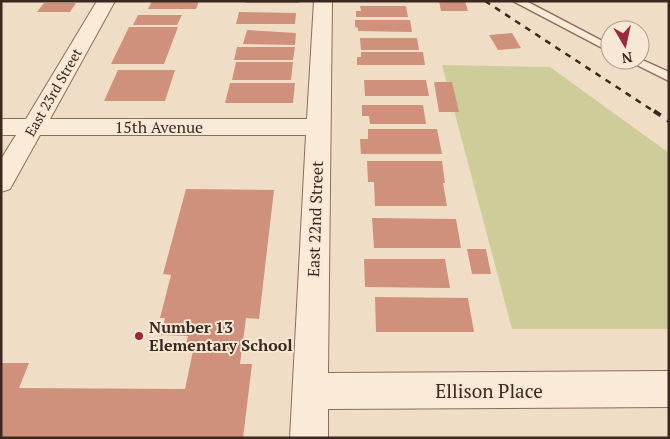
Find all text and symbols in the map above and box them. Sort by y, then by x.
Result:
north arrow [600,20,650,70]
street label: East 23rd Street [20,44,86,139]
text: N [620,48,634,69]
street label: 15th Avenue [115,116,203,138]
street label: East 22nd Street [302,161,328,277]
place label: Number 13 Elementary School [149,316,293,356]
marker: Number 13 Elementary School [133,330,145,342]
street label: Ellison Place [435,378,543,403]

